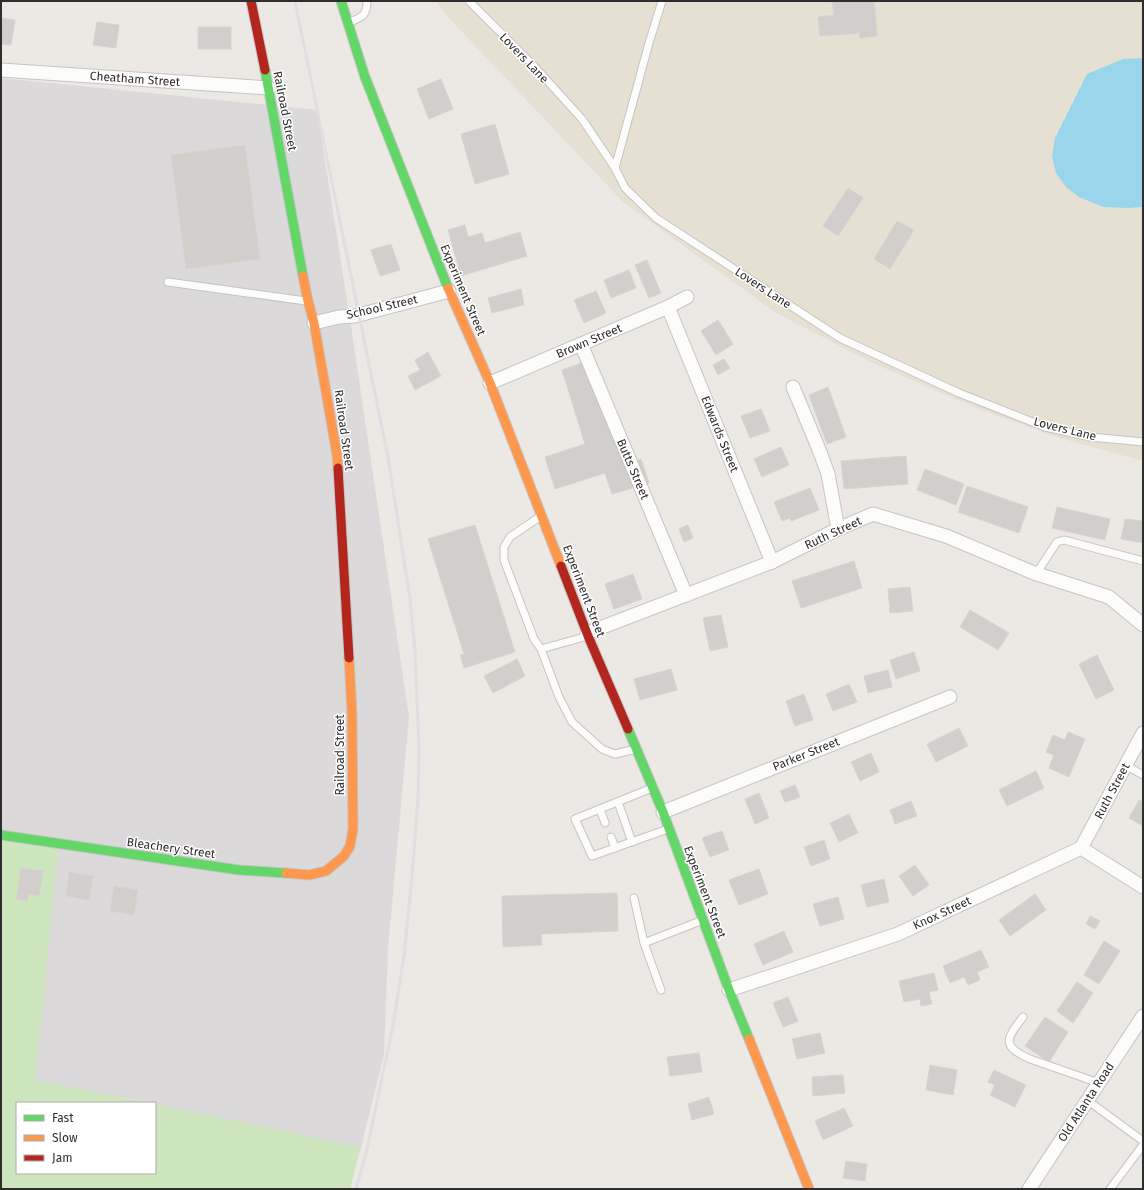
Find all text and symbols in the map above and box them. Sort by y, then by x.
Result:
street label: Lovers Lane [497,30,551,86]
street label: Cheatham Street [89,69,181,89]
street label: Railroad Street [270,70,300,153]
street label: Experiment Street [437,242,489,338]
street label: Lovers Lane [732,265,794,311]
street label: School Street [345,292,420,322]
street label: Brown Street [554,321,625,361]
street label: Railroad Street [331,389,357,472]
street label: Edwards Street [698,394,742,475]
street label: Lovers Lane [1032,414,1098,444]
street label: Butts Street [614,437,652,502]
street label: Ruth Street [802,513,864,552]
street label: Experiment Street [560,543,608,640]
street label: Railroad Street [333,714,347,796]
street label: Parker Street [771,734,842,774]
street label: Ruth Street [1091,760,1133,821]
street label: Bleachery Street [126,835,217,861]
street label: Experiment Street [681,844,729,941]
street label: Knox Street [911,893,974,933]
street label: Old Atlanta Road [1055,1060,1117,1144]
legend [16,1102,156,1174]
text: Fast [52,1111,74,1125]
text: Slow [52,1131,78,1145]
text: Jam [52,1151,72,1165]

